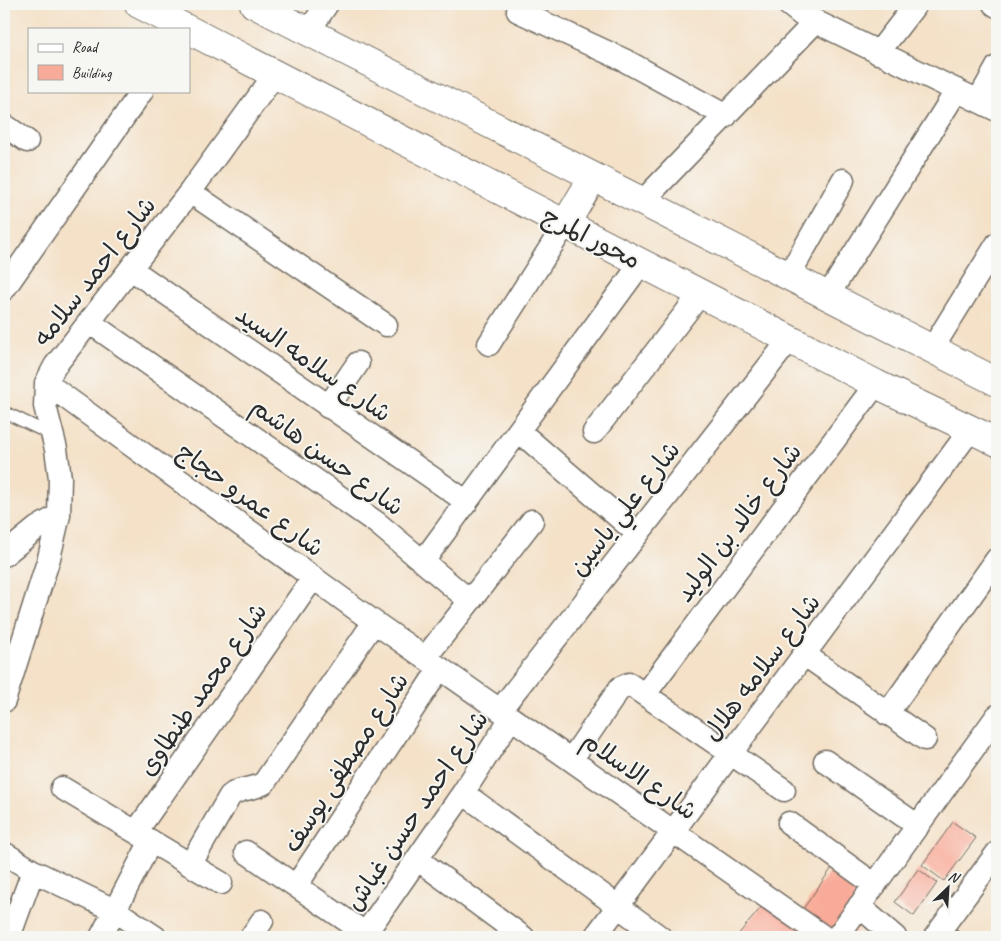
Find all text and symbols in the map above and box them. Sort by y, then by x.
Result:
legend [28,28,190,92]
text: Road [72,38,99,57]
text: Building [72,64,112,83]
street label: شارع احمد سلامه [26,190,164,354]
street label: محور المرج [537,200,646,276]
street label: شارع سلامه السيد [229,298,398,430]
street label: شارع حسن هاشم [243,390,410,525]
street label: شارع علي ياسين [562,435,691,586]
street label: شارع عمرو حجاج [170,436,330,565]
street label: شارع خالد بن الوليد [668,437,810,609]
street label: شارع سلامه هلال [696,587,829,749]
street label: شارع محمد طنطاوى [131,597,275,783]
street label: شارع مصطفى يوسف [276,667,417,859]
street label: شارع احمد حسن غباش [338,704,497,917]
street label: شارع الاسلام [574,724,703,829]
north arrow [924,864,974,914]
text: N [946,867,963,887]

